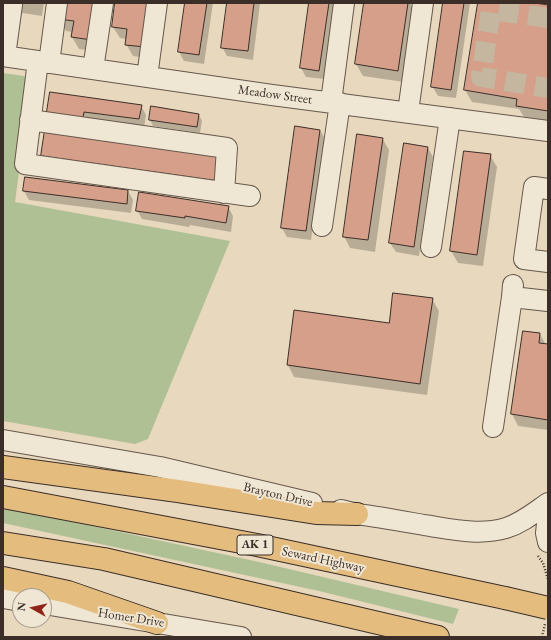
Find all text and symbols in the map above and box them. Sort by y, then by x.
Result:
street label: Meadow Street [237,82,313,108]
street label: Brayton Drive [242,479,314,511]
road number: AK 1 [237,535,273,555]
street label: Seward Highway [280,544,366,576]
north arrow [12,588,52,628]
text: N [14,601,29,612]
street label: Homer Drive [97,605,165,631]

